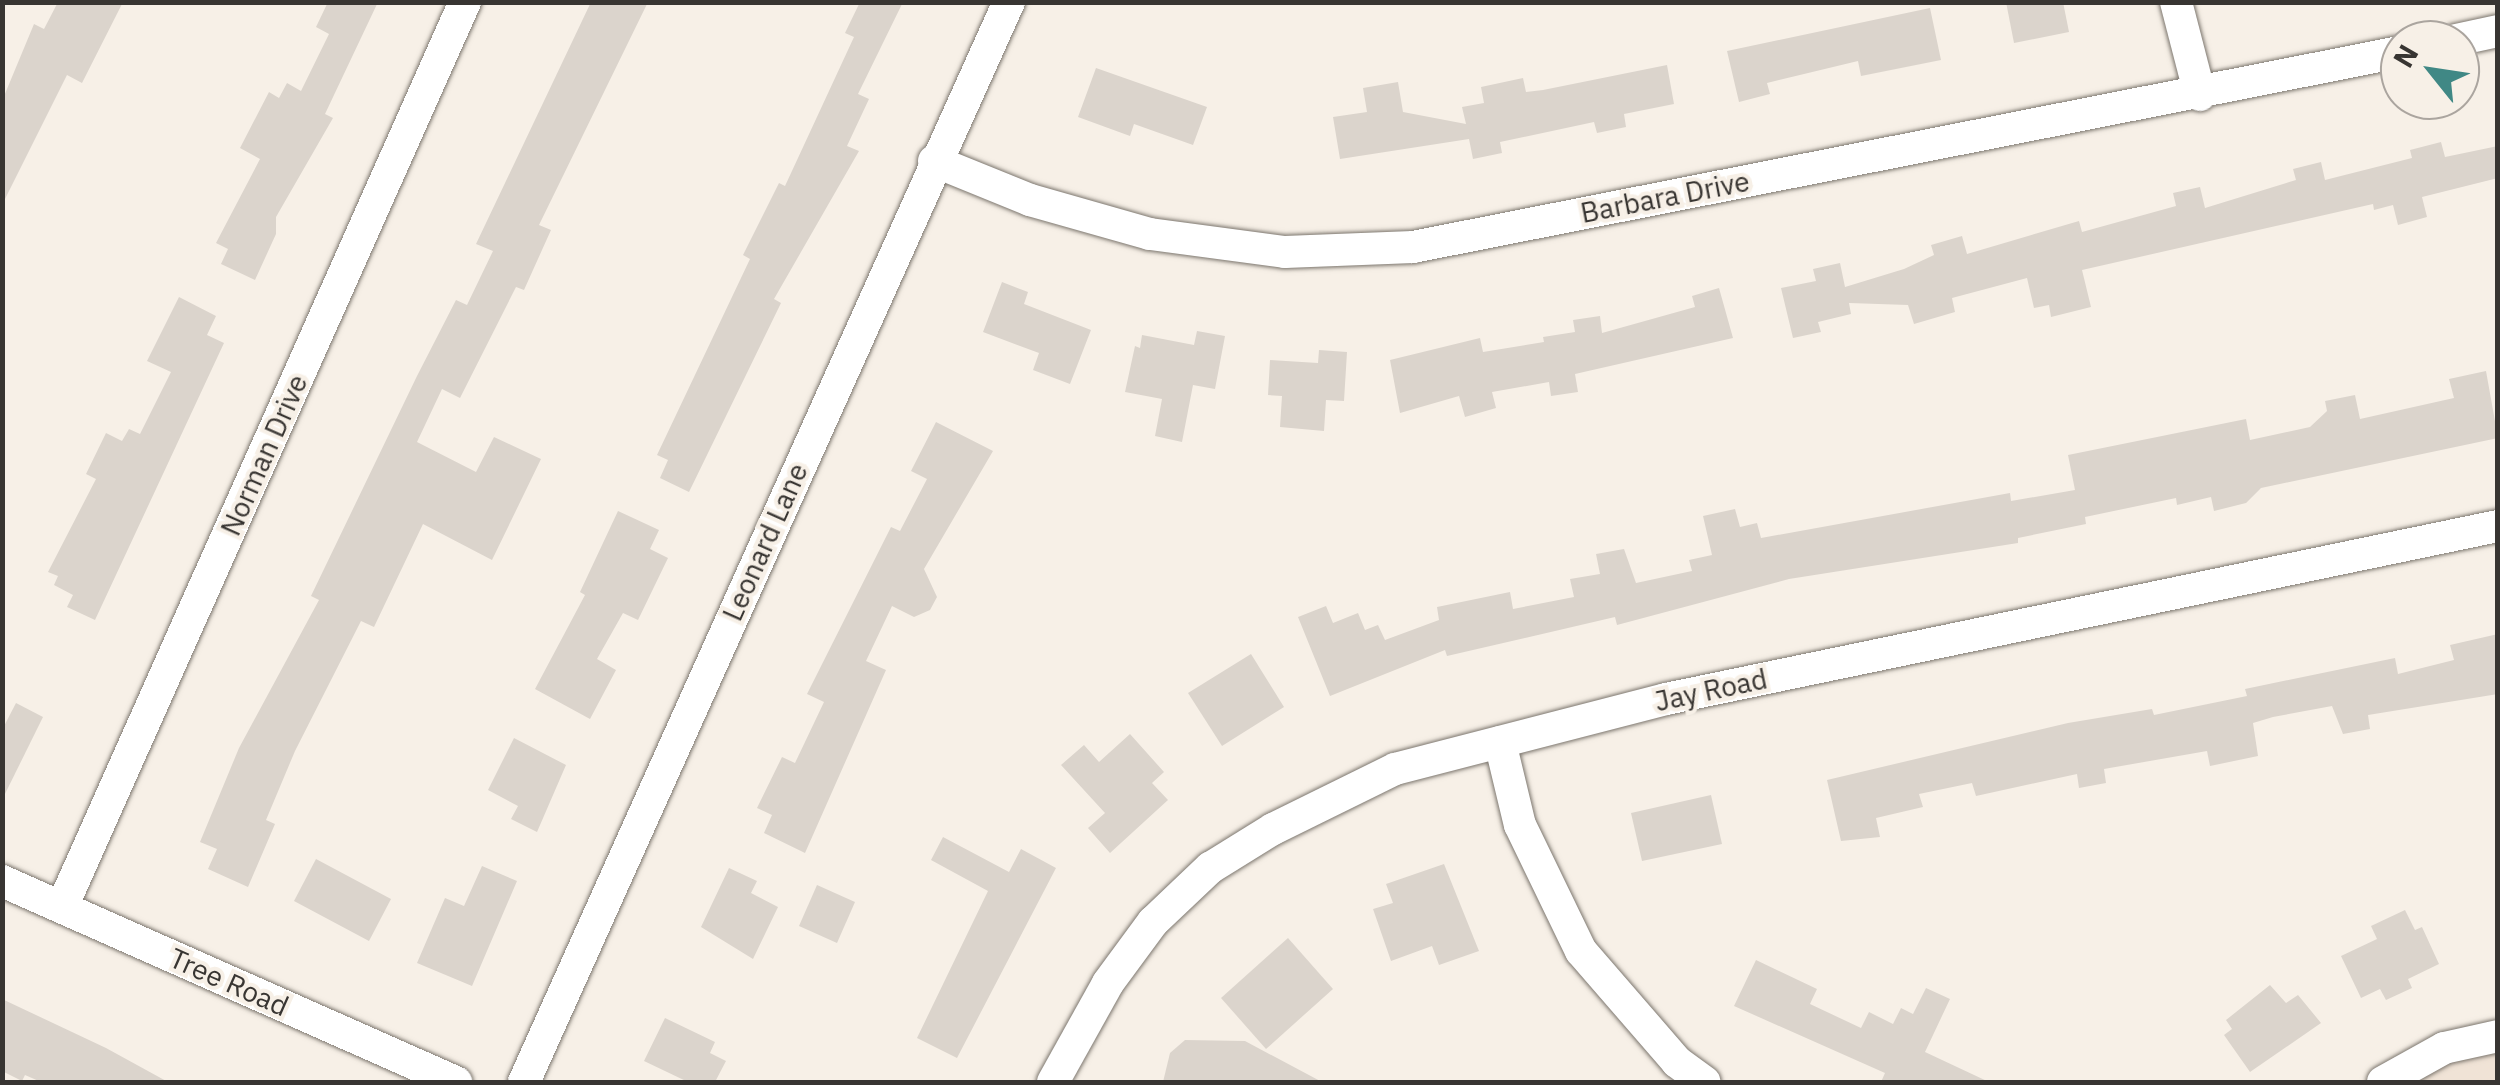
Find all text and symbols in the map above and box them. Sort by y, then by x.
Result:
north arrow [2380,20,2480,120]
text: N [2384,38,2426,74]
street label: Barbara Drive [1578,164,1752,230]
street label: Norman Drive [214,369,314,541]
street label: Leonard Lane [715,458,815,626]
street label: Jay Road [1652,662,1770,718]
street label: Tree Road [164,941,294,1023]

